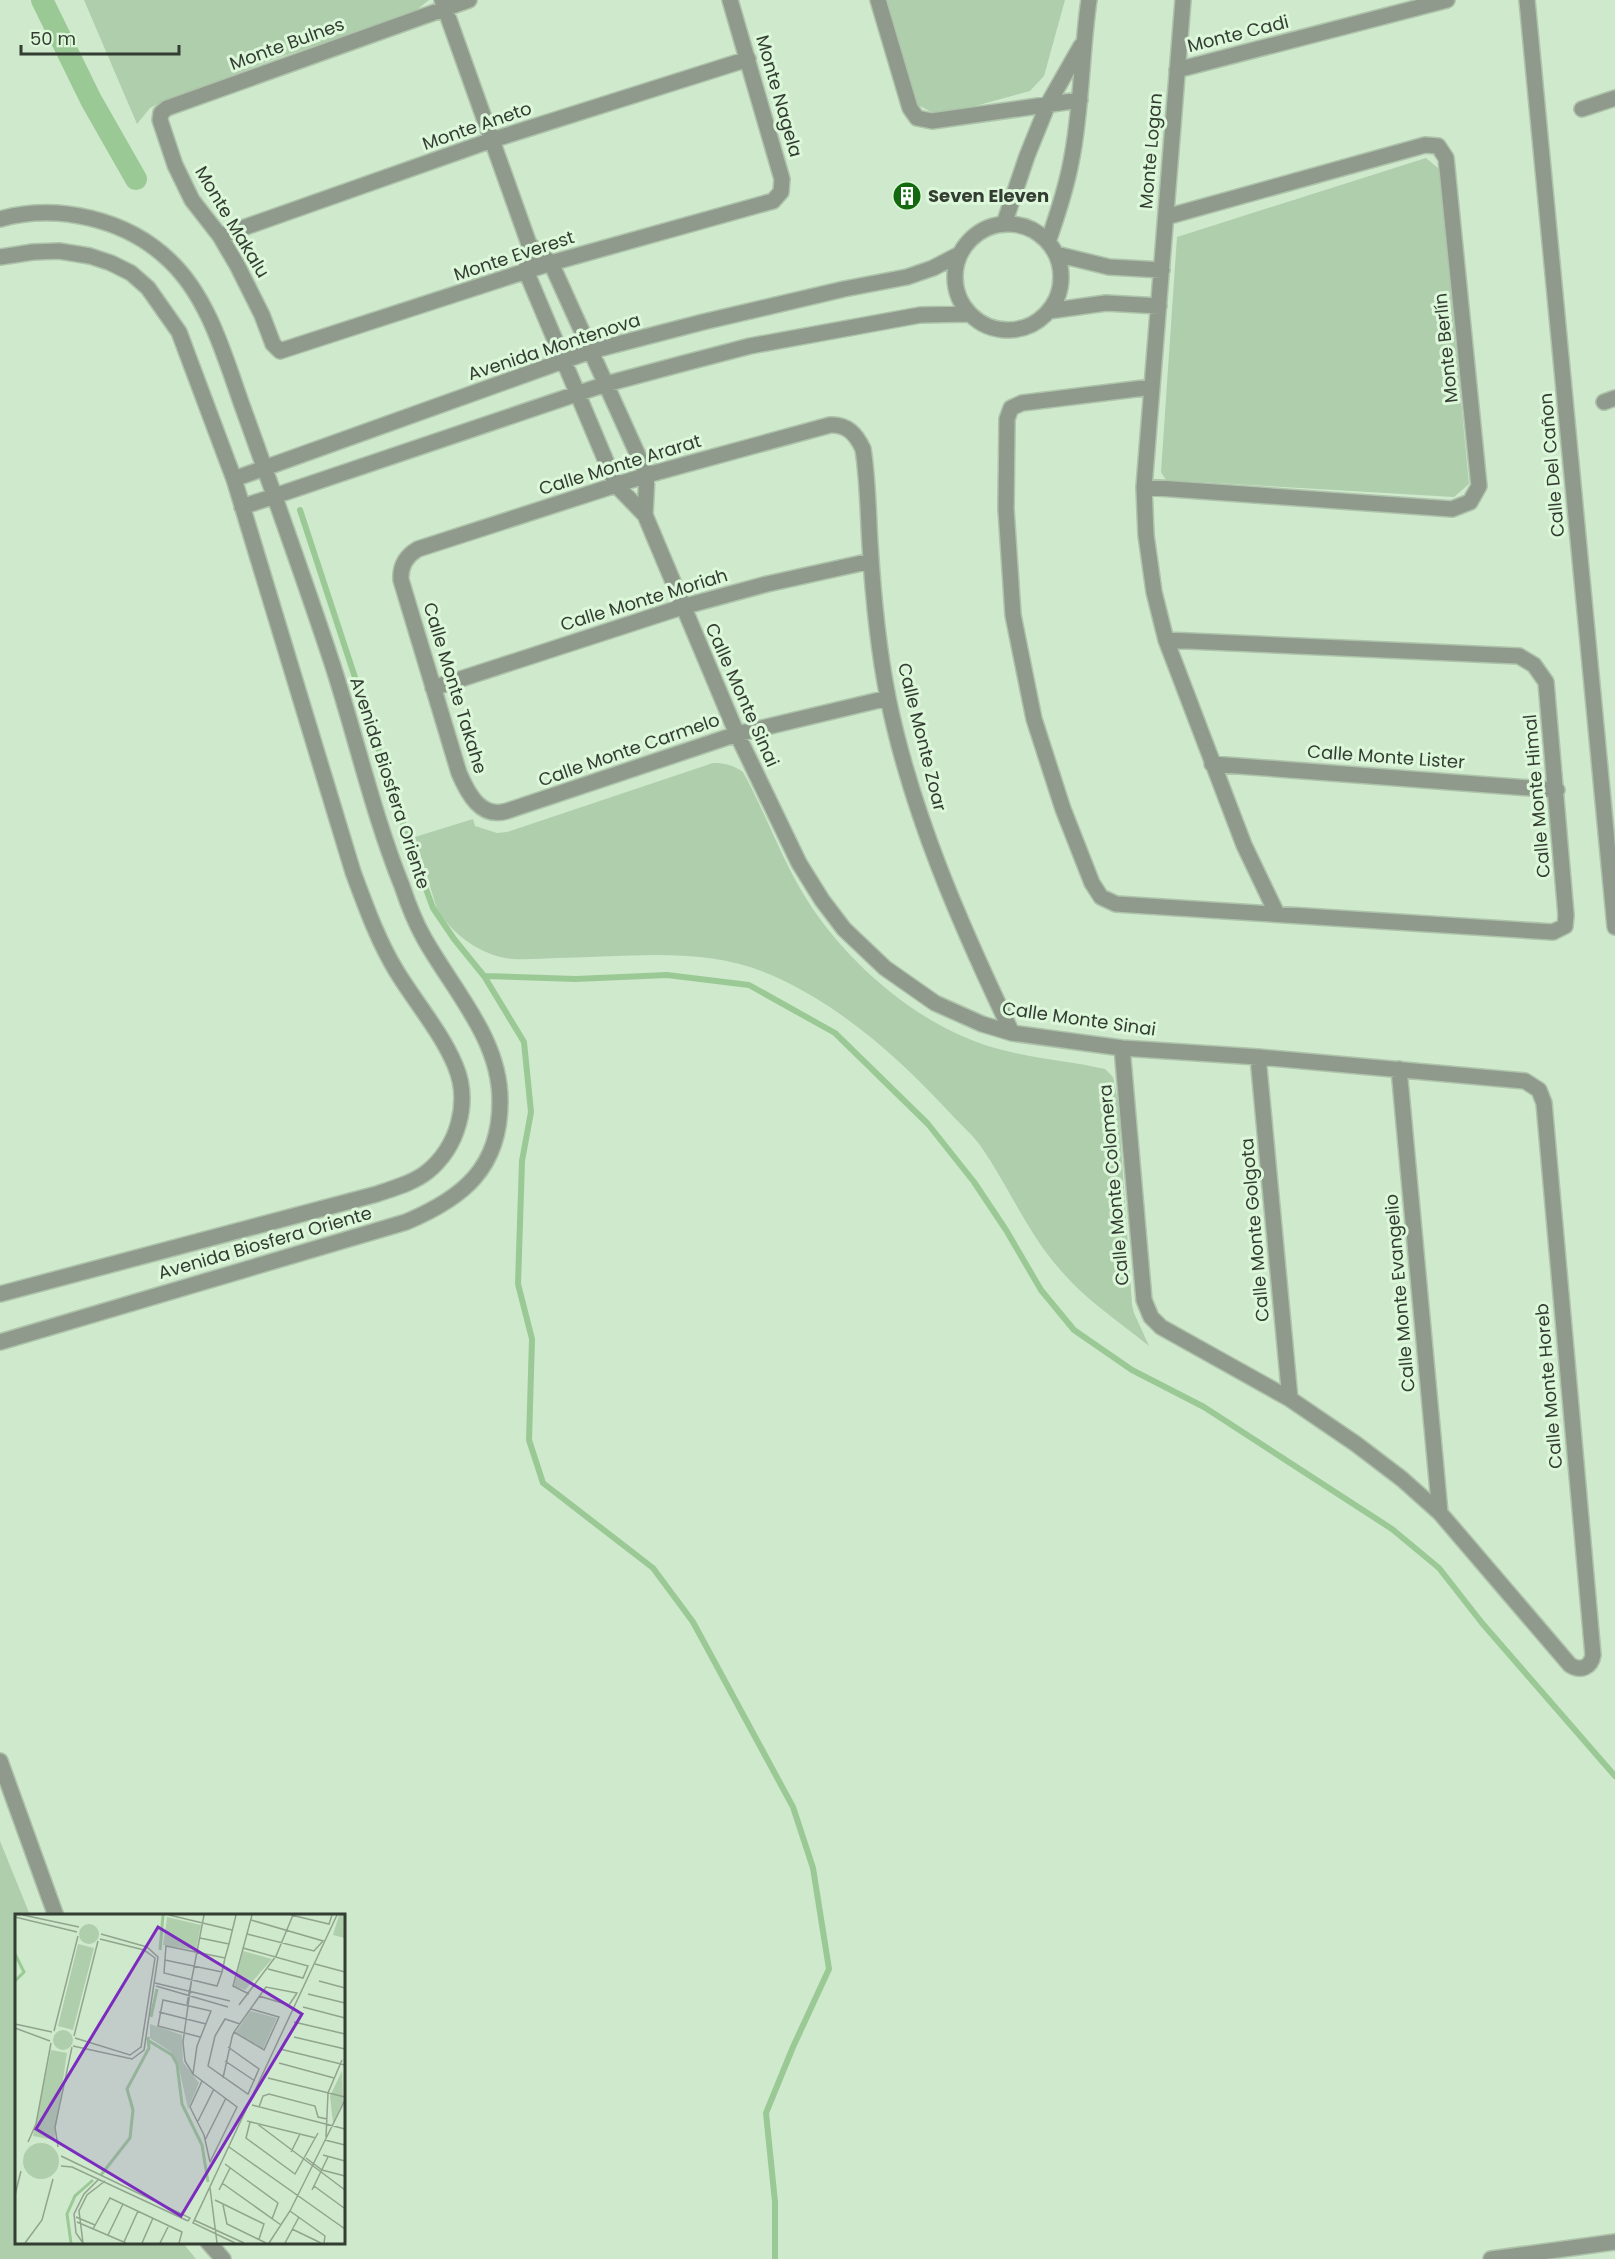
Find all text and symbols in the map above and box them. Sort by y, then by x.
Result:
street label: Monte Cadi [1185,9,1291,58]
street label: Monte Bulnes [226,11,348,76]
scale bar [21,18,178,56]
text: 50 m [30,26,76,51]
street label: Monte Nagela [750,32,809,160]
street label: Monte Logan [1133,92,1168,210]
street label: Monte Aneto [419,95,535,156]
street label: Monte Makalu [189,161,276,282]
building icon: Seven Eleven [891,180,923,212]
place label: Seven Eleven [928,183,1049,208]
street label: Monte Everest [450,224,577,287]
street label: Monte Berlín [1427,292,1464,404]
street label: Avenida Montenova [464,307,643,386]
street label: Calle Del Cañon [1533,392,1570,538]
street label: Calle Monte Ararat [536,428,704,501]
street label: Calle Monte Moriah [557,562,731,637]
street label: Calle Monte Takahe [418,599,493,777]
street label: Calle Monte Sinai [700,619,785,771]
street label: Calle Monte Zoar [892,660,953,814]
street label: Avenida Biosfera Oriente [344,674,437,892]
street label: Calle Monte Carmelo [535,707,723,792]
street label: Calle Monte Himal [1517,713,1556,879]
street label: Calle Monte Lister [1306,739,1466,775]
street label: Calle Monte Sinai [1001,995,1158,1042]
street label: Calle Monte Colomera [1092,1083,1135,1287]
street label: Calle Monte Golgota [1234,1137,1275,1323]
street label: Calle Monte Evangelio [1378,1193,1421,1393]
street label: Avenida Biosfera Oriente [155,1200,375,1285]
street label: Calle Monte Horeb [1529,1302,1568,1470]
inset map [15,1914,345,2244]

